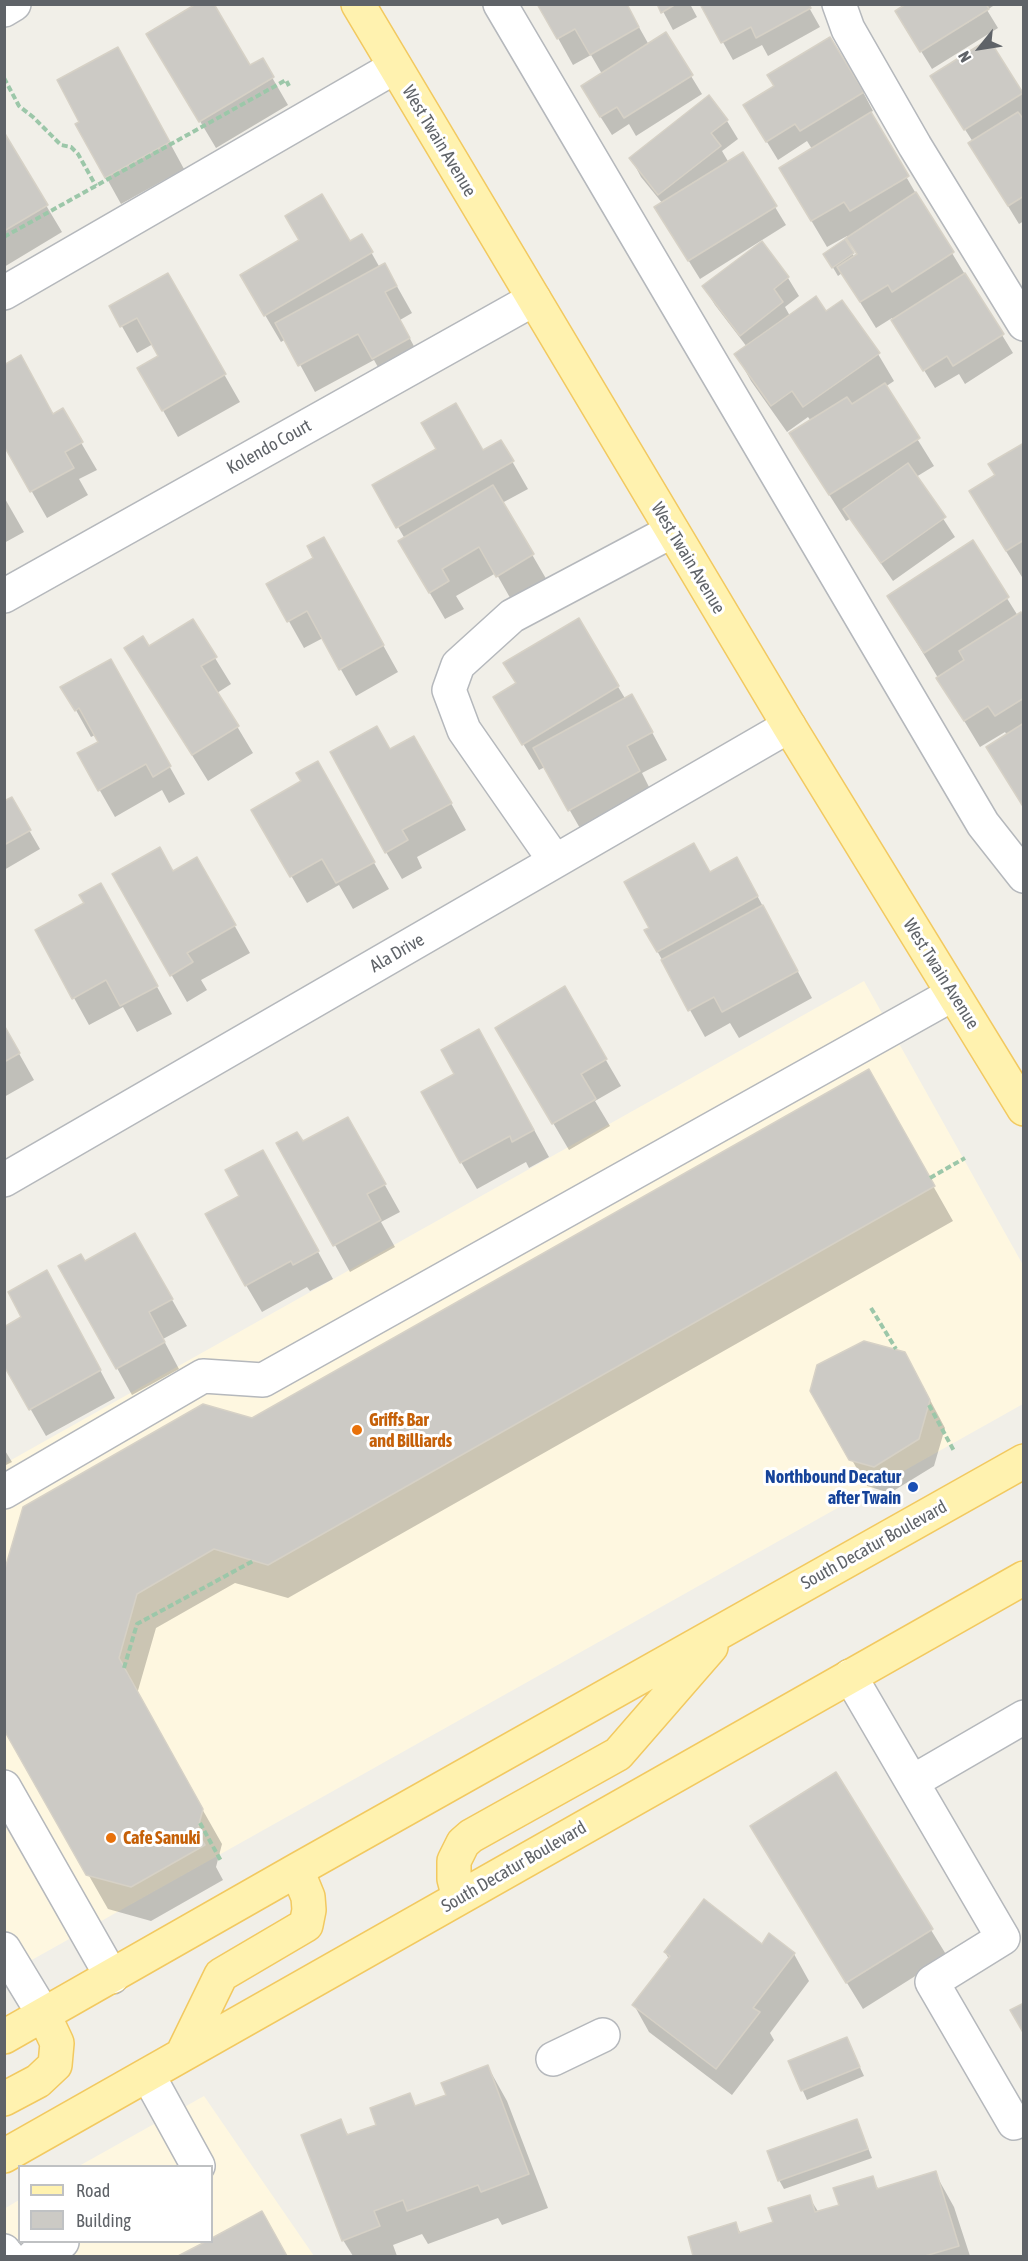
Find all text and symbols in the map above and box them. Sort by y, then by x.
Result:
north arrow [950,18,1010,78]
text: N [954,48,975,66]
street label: West Twain Avenue [397,81,481,201]
street label: Kolendo Court [223,415,315,479]
street label: West Twain Avenue [646,498,730,618]
street label: West Twain Avenue [898,915,984,1033]
street label: Ala Drive [366,929,428,977]
place label: Griffs Bar and Billiards [369,1409,452,1452]
marker: Griffs Bar and Billiards [350,1423,364,1437]
place label: Northbound Decatur after Twain [765,1466,901,1508]
marker: Northbound Decatur after Twain [906,1480,920,1494]
street label: South Decatur Boulevard [797,1496,951,1594]
street label: South Decatur Boulevard [438,1817,590,1917]
place label: Cafe Sanuki [123,1827,200,1849]
marker: Cafe Sanuki [104,1831,118,1845]
legend [18,2165,213,2243]
text: Road [76,2180,110,2201]
text: Building [76,2210,131,2231]

